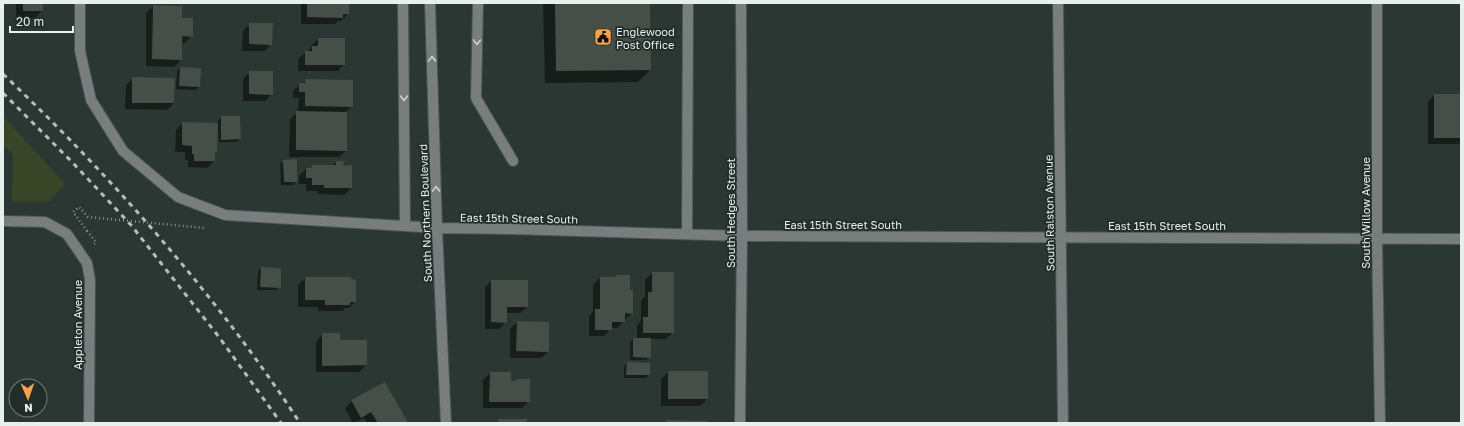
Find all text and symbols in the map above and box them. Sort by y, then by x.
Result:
scale bar [10,8,73,34]
text: 20 m [16,14,44,29]
place label: Englewood Post Office [616,25,675,51]
public building icon: Englewood Post Office [593,27,613,47]
one-way arrow [473,39,481,45]
one-way arrow [428,56,436,62]
one-way arrow [400,95,408,101]
street label: South Northern Boulevard [416,144,434,282]
street label: South Ralston Avenue [1041,155,1057,271]
street label: South Willow Avenue [1359,157,1372,269]
street label: South Hedges Street [724,158,737,268]
one-way arrow [432,186,440,192]
street label: East 15th Street South [460,210,578,226]
street label: East 15th Street South [784,218,902,231]
street label: East 15th Street South [1108,219,1226,232]
street label: Appleton Avenue [71,280,84,370]
north arrow [8,378,48,418]
text: N [24,402,33,415]

